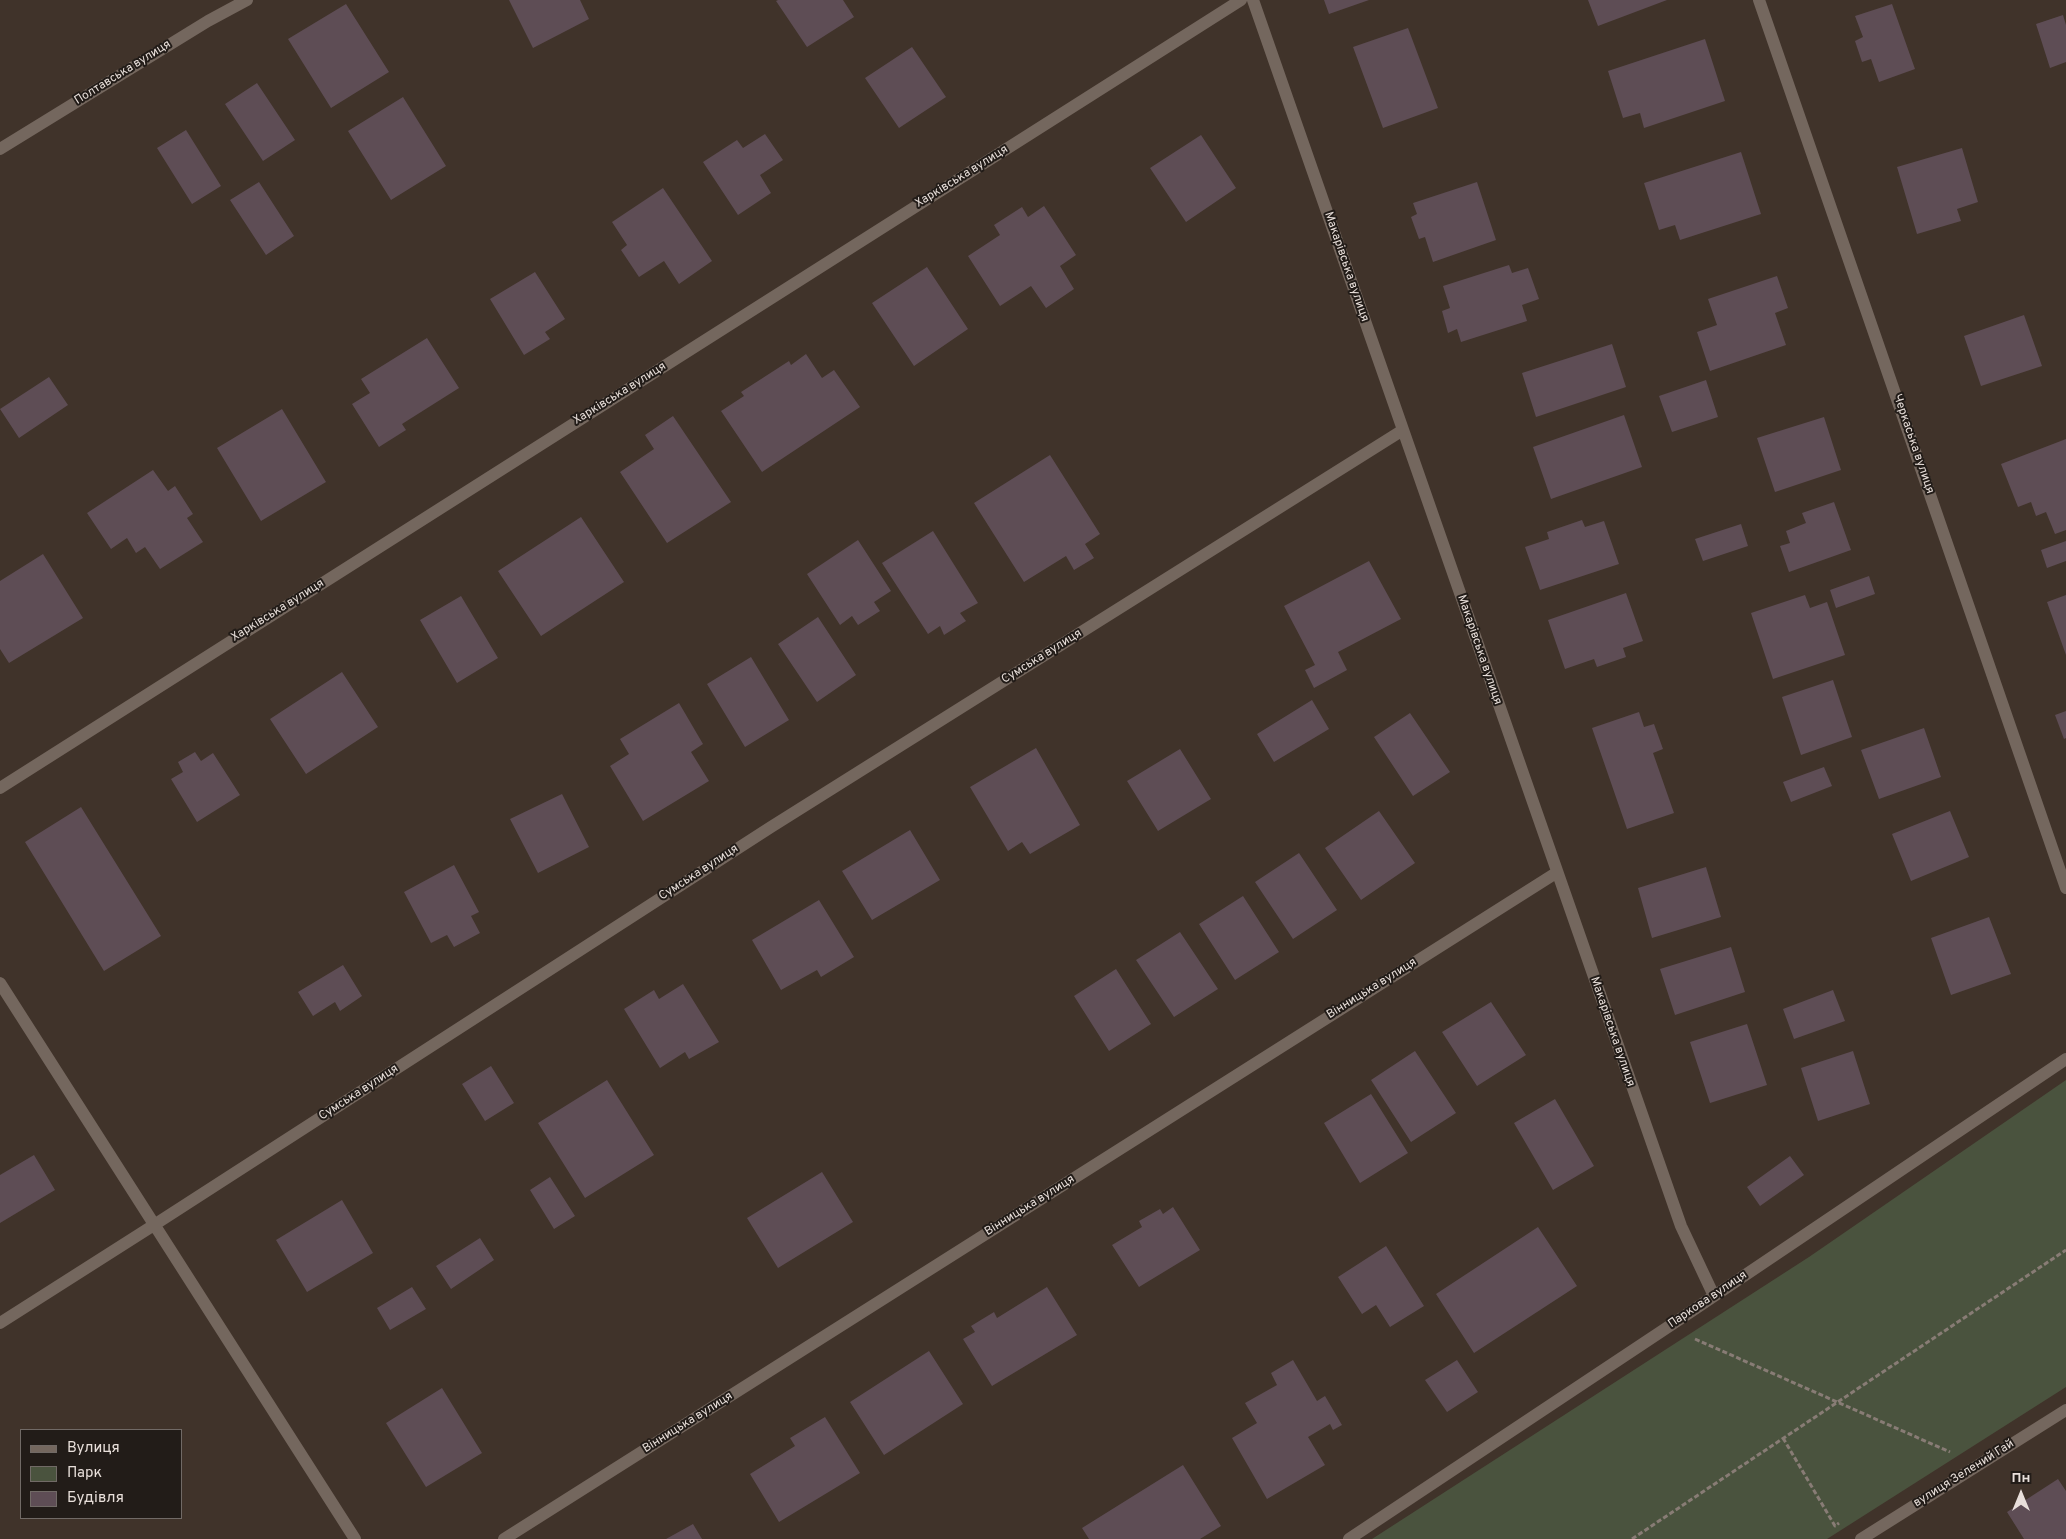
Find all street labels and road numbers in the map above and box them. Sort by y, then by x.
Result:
street label: Полтавська вулиця [72,38,174,108]
street label: Харківська вулиця [913,143,1011,211]
street label: Макарівська вулиця [1320,210,1372,324]
street label: Харківська вулиця [571,360,669,428]
street label: Черкаська вулиця [1889,392,1937,496]
street label: Харківська вулиця [229,577,327,645]
street label: Макарівська вулиця [1453,593,1505,707]
street label: Сумська вулиця [999,627,1085,687]
street label: Сумська вулиця [657,842,741,904]
street label: Вінницька вулиця [1324,955,1420,1023]
street label: Макарівська вулиця [1586,975,1638,1089]
street label: Сумська вулиця [317,1062,401,1124]
street label: Вінницька вулиця [982,1172,1078,1240]
street label: Паркова вулиця [1666,1268,1750,1332]
street label: Вінницька вулиця [640,1389,736,1457]
street label: вулиця Зелений Гай [1911,1437,2017,1511]

